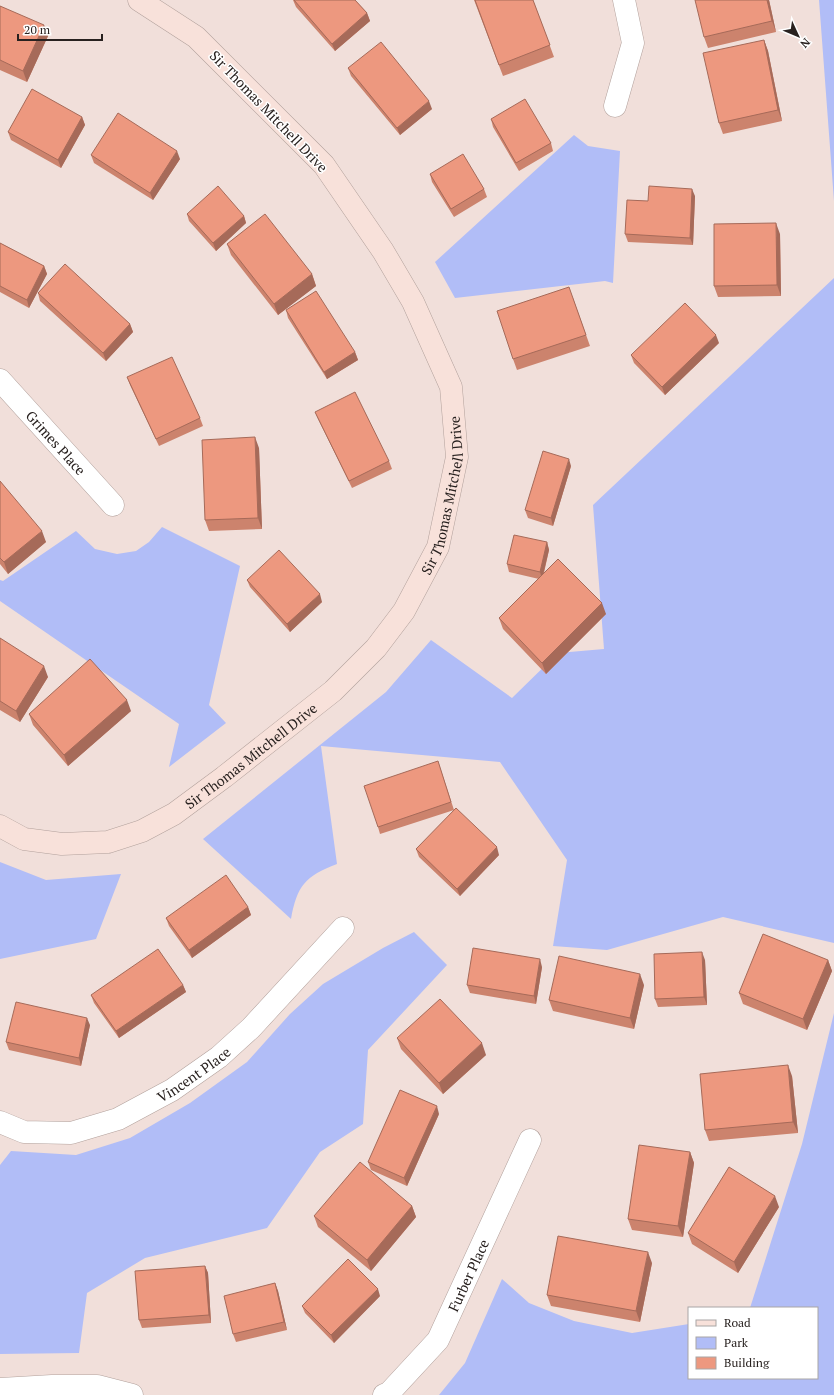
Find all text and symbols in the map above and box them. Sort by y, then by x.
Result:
scale bar [18,16,102,42]
north arrow [778,16,818,56]
text: 20 m [24,22,51,37]
text: N [797,35,813,51]
street label: Sir Thomas Mitchell Drive [206,46,332,176]
street label: Grimes Place [22,406,90,479]
street label: Sir Thomas Mitchell Drive [416,415,466,578]
street label: Sir Thomas Mitchell Drive [181,698,320,813]
street label: Vincent Place [153,1042,234,1106]
street label: Furber Place [443,1236,493,1314]
legend [688,1307,818,1379]
text: Road [724,1315,751,1330]
text: Park [724,1335,749,1350]
text: Building [724,1355,770,1370]

